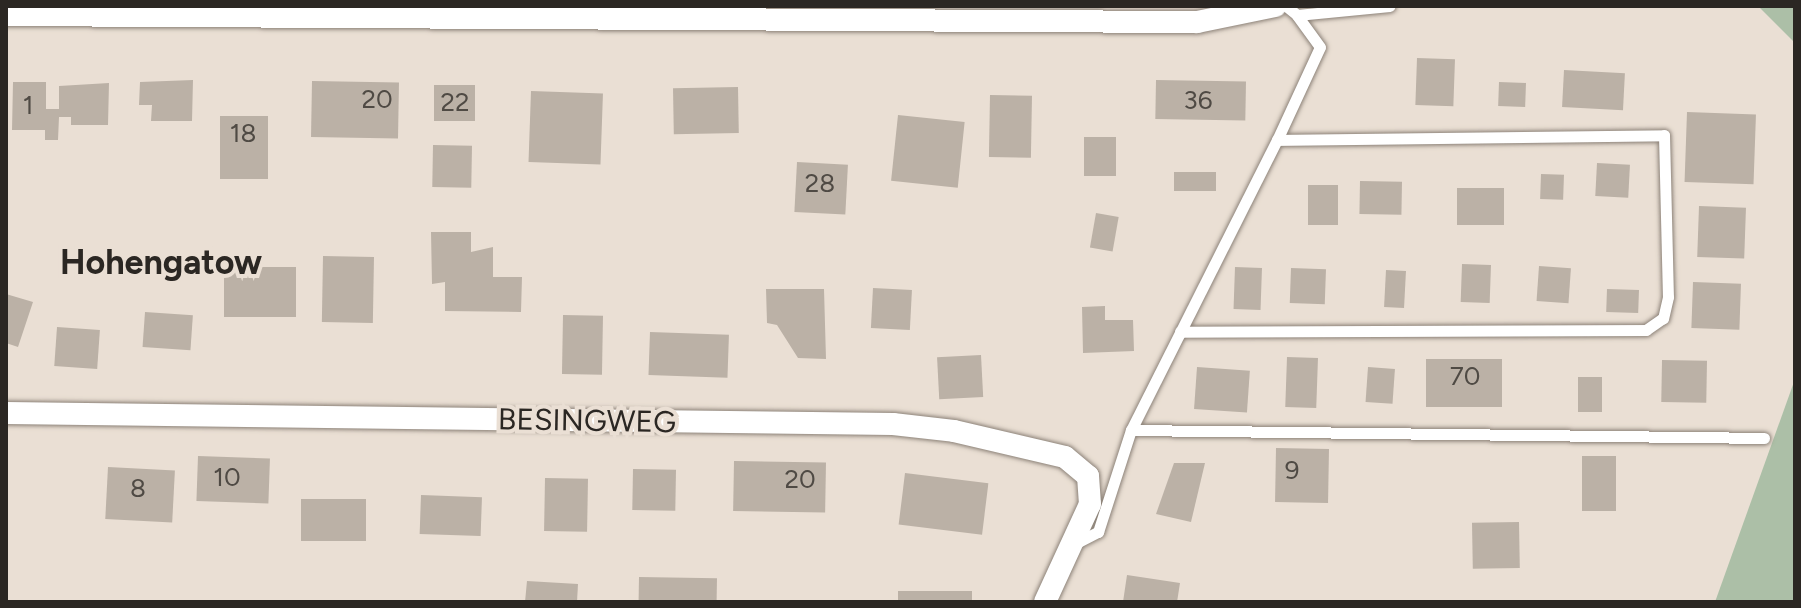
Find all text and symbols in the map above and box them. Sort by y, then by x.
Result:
house number: 20 [361,84,393,116]
house number: 36 [1184,85,1212,117]
house number: 22 [440,87,470,119]
house number: 1 [23,90,33,122]
house number: 18 [230,118,256,150]
house number: 28 [805,168,835,200]
district label: Hohengatow [60,243,262,283]
house number: 70 [1450,361,1480,393]
street label: BESINGWEG [498,401,676,441]
house number: 9 [1285,455,1299,487]
house number: 10 [213,462,241,494]
house number: 20 [784,464,816,496]
house number: 8 [130,473,146,505]

